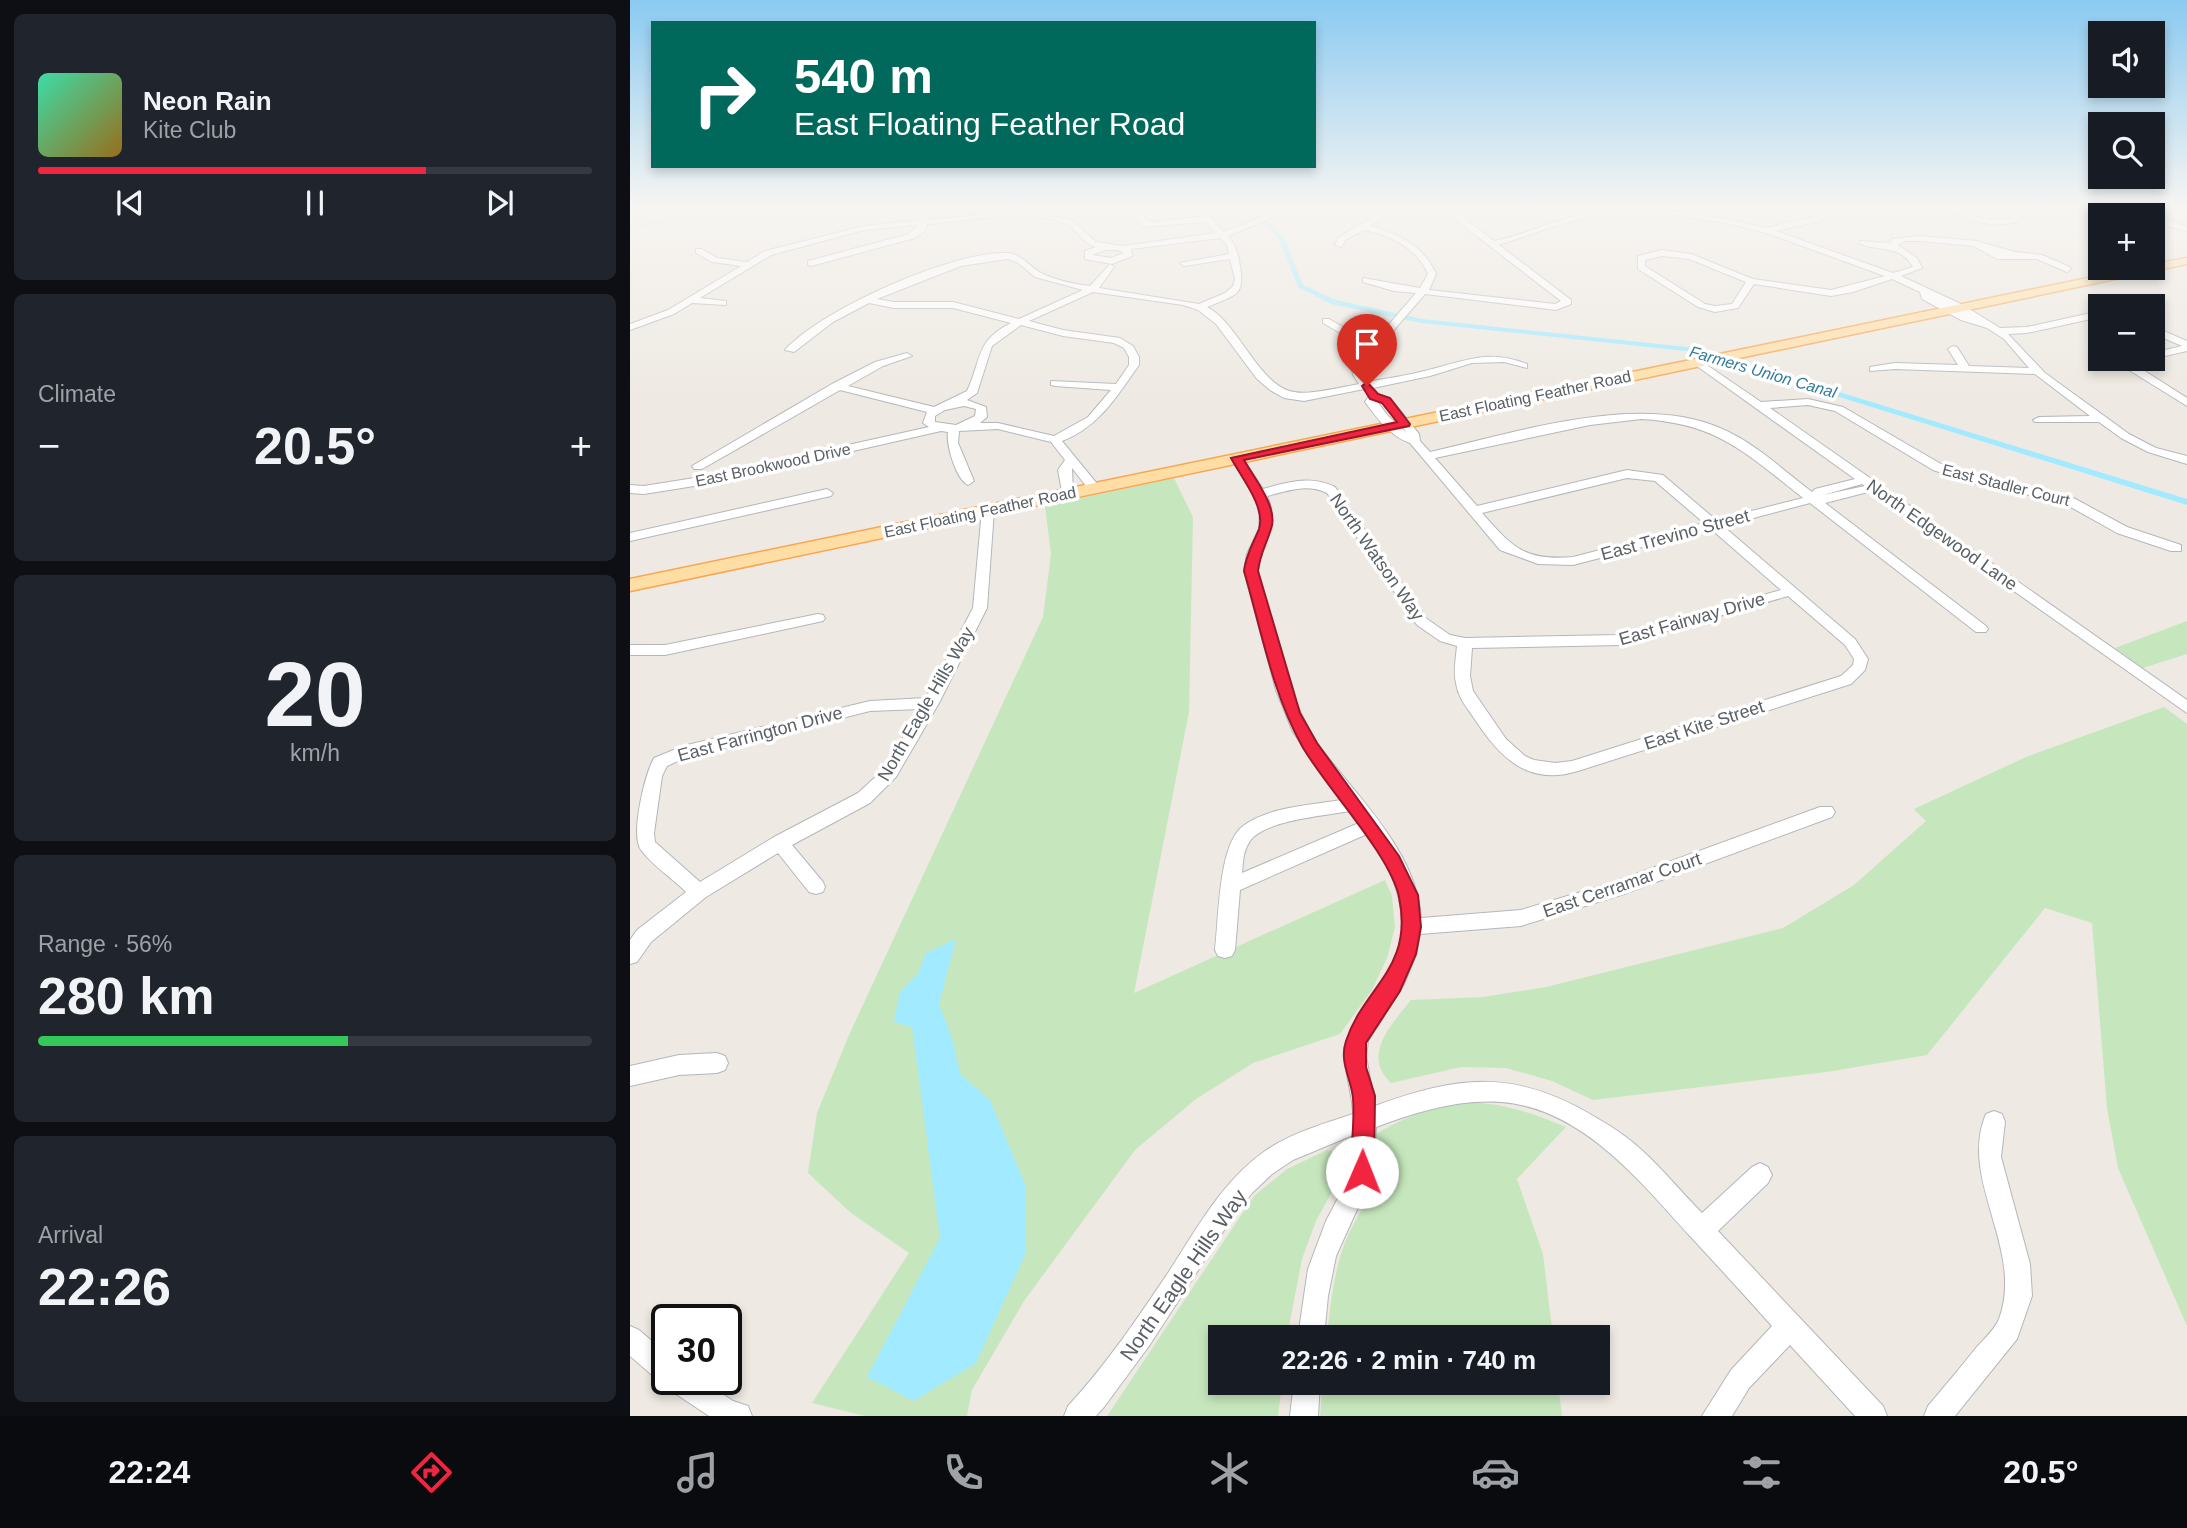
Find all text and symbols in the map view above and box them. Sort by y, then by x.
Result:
map controls [2088,21,2165,371]
button: sound [2088,21,2165,98]
icon: right [679,49,770,140]
text: 540 m [794,49,933,103]
text: Neon Rain [143,86,272,116]
text: East Floating Feather Road [794,106,1185,142]
button: search [2088,112,2165,189]
text: Kite Club [143,117,236,143]
icon: previous [111,184,149,222]
icon: pause [296,184,334,222]
icon: next [481,184,519,222]
button: + [2088,203,2165,280]
button: − [2088,294,2165,371]
pin [1337,314,1397,386]
icon: arrive [1348,325,1386,363]
water label: Farmers Union Canal [1688,343,1839,401]
street label: East Floating Feather Road [1438,367,1632,425]
text: Climate [38,381,116,407]
text: 20.5° [254,417,376,475]
text: − [38,425,60,467]
text: + [570,425,592,467]
street label: East Brookwood Drive [694,440,852,490]
street label: East Stadler Court [1941,461,2072,509]
street label: North Edgewood Lane [1863,475,2021,595]
street label: East Floating Feather Road [883,483,1077,541]
street label: North Watson Way [1326,490,1428,624]
street label: East Trevino Street [1598,506,1752,564]
street label: East Fairway Drive [1617,589,1767,649]
street label: North Eagle Hills Way [874,623,978,785]
text: 20 [264,644,366,745]
street label: East Kite Street [1641,696,1767,754]
street label: East Farrington Drive [675,702,845,766]
text: km/h [290,740,340,766]
street label: East Cerramar Court [1540,849,1704,921]
text: Range · 56% [38,931,172,957]
text: 280 km [38,967,214,1025]
position arrow [1325,1135,1399,1209]
street label: North Eagle Hills Way [1115,1185,1251,1365]
text: Arrival [38,1222,103,1248]
text: 22:26 [38,1258,171,1316]
speed limit sign: 30 [651,1304,742,1395]
text: 22:26 · 2 min · 740 m [1282,1345,1536,1375]
icon: directions [407,1448,456,1497]
icon: music [673,1448,722,1497]
icon: phone [939,1448,988,1497]
icon: climate [1205,1448,1254,1497]
icon: car [1471,1448,1520,1497]
icon: filters [1737,1448,1786,1497]
text: 22:24 [109,1454,190,1490]
text: 20.5° [2003,1454,2078,1490]

